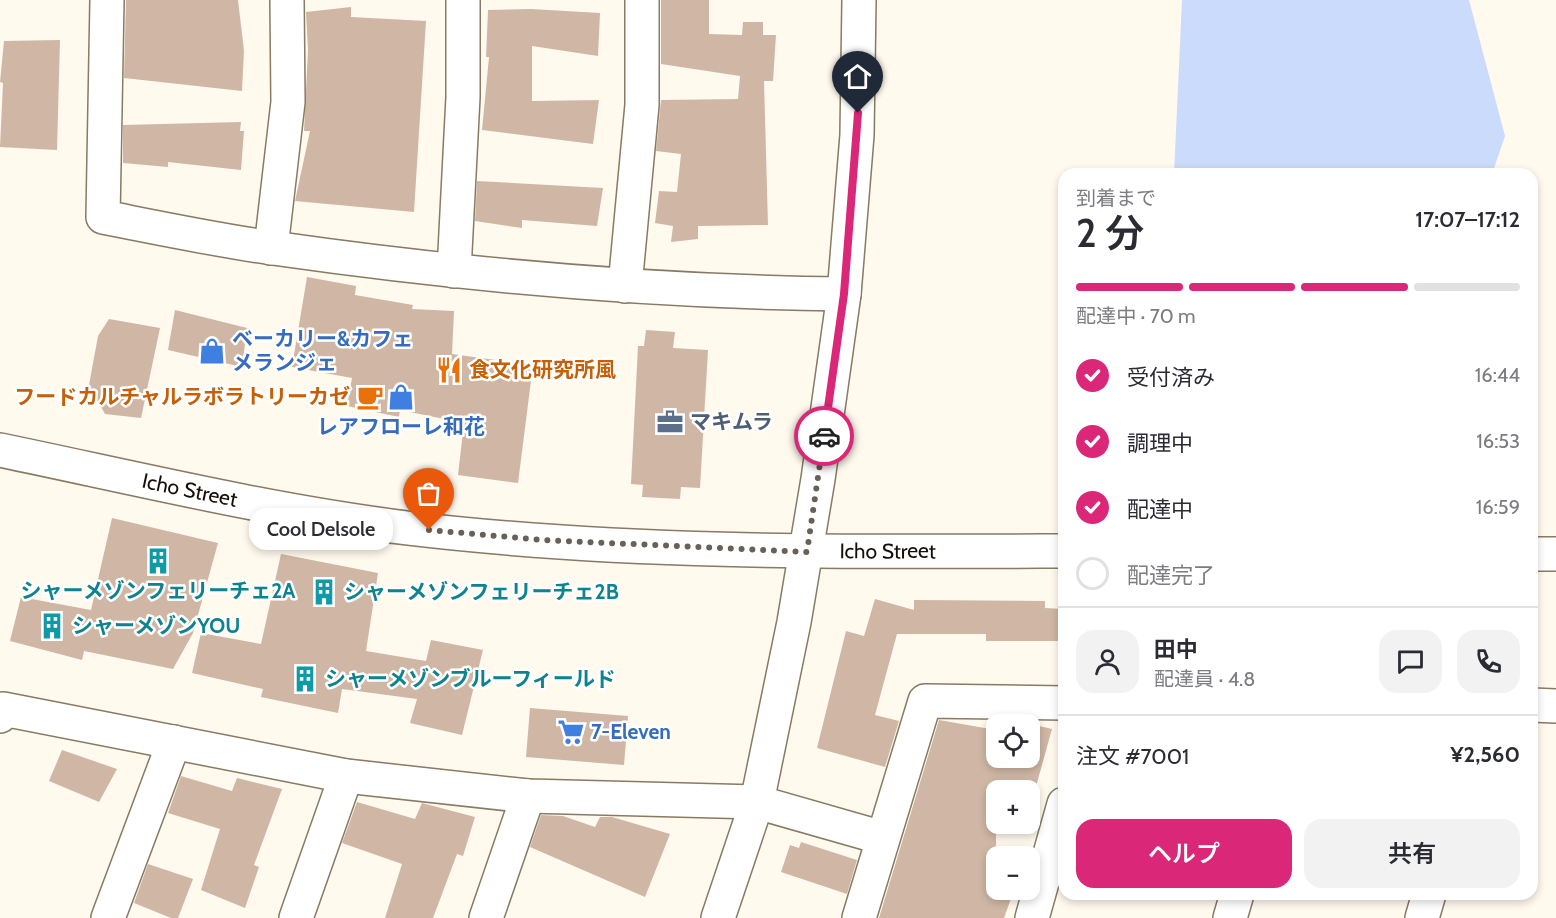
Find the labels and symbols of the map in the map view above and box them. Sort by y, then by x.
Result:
pin [832,51,883,113]
place label: ベーカリー&カフェ メランジェ [232,326,413,375]
shop icon: ベーカリー&カフェ メランジェ [197,336,227,366]
restaurant icon: 食文化研究所風 [434,355,464,385]
place label: 食文化研究所風 [469,357,616,382]
cafe icon: フードカルチャルラボラトリーカゼ [355,382,385,412]
shop icon: レアフローレ和花 [386,382,416,412]
place label: フードカルチャルラボラトリーカゼ [14,384,350,409]
courier [794,406,854,466]
office icon: マキムラ [655,407,685,437]
place label: マキムラ [690,409,773,434]
place label: レアフローレ和花 [317,414,485,439]
street label: Icho Street [140,468,239,512]
pin [403,468,454,530]
callout: Cool Delsole [249,509,393,551]
street label: Icho Street [839,538,936,563]
building icon: シャーメゾンフェリーチェ2A [143,546,173,576]
building icon: シャーメゾンフェリーチェ2B [309,577,339,607]
place label: シャーメゾンフェリーチェ2A [21,578,296,603]
place label: シャーメゾンフェリーチェ2B [344,579,619,604]
building icon: シャーメゾンYOU [37,611,67,641]
place label: シャーメゾンYOU [72,613,240,638]
building icon: シャーメゾンブルーフィールド [290,664,320,694]
place label: シャーメゾンブルーフィールド [325,666,616,691]
supermarket icon: 7-Eleven [556,717,586,747]
place label: 7-Eleven [591,719,671,744]

